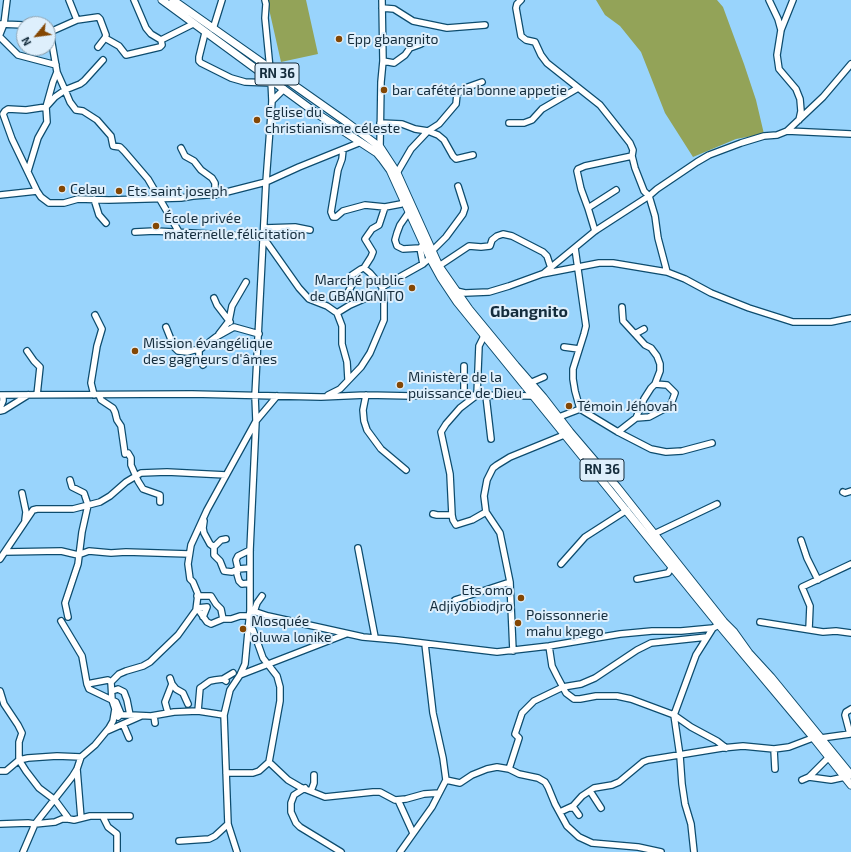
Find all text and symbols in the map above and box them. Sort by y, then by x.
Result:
north arrow [16,16,56,56]
place label: Epp gbangnito [347,31,439,47]
marker: Epp gbangnito [334,34,344,44]
text: N [18,35,34,48]
road number: RN 36 [255,63,299,85]
place label: bar cafétéria bonne appetie [392,82,567,98]
marker: bar cafétéria bonne appetie [379,85,389,95]
place label: Eglise du christianisme céleste [265,104,400,136]
marker: Eglise du christianisme céleste [252,115,262,125]
place label: Celau [70,181,105,197]
place label: Ets saint joseph [127,183,228,199]
marker: Celau [57,184,67,194]
marker: Ets saint joseph [114,186,124,196]
place label: École privée maternelle félicitation [164,210,306,242]
marker: École privée maternelle félicitation [151,221,161,231]
place label: Marché public de GBANGNITO [310,272,404,304]
marker: Marché public de GBANGNITO [407,283,417,293]
district label: Gbangnito [490,302,568,322]
place label: Mission évangélique des gagneurs d'âmes [143,335,277,368]
marker: Mission évangélique des gagneurs d'âmes [130,346,140,356]
place label: Ministère de la puissance de Dieu [408,369,522,402]
marker: Ministère de la puissance de Dieu [395,380,405,390]
place label: Témoin Jéhovah [577,398,677,414]
marker: Témoin Jéhovah [564,401,574,411]
road number: RN 36 [580,459,624,481]
place label: Ets omo Adjiyobiodjro [430,582,513,614]
marker: Ets omo Adjiyobiodjro [516,593,526,603]
place label: Poissonnerie mahu kpego [526,607,608,640]
place label: Mosquée oluwa lonike [251,613,332,646]
marker: Poissonnerie mahu kpego [513,618,523,628]
marker: Mosquée oluwa lonike [238,624,248,634]

